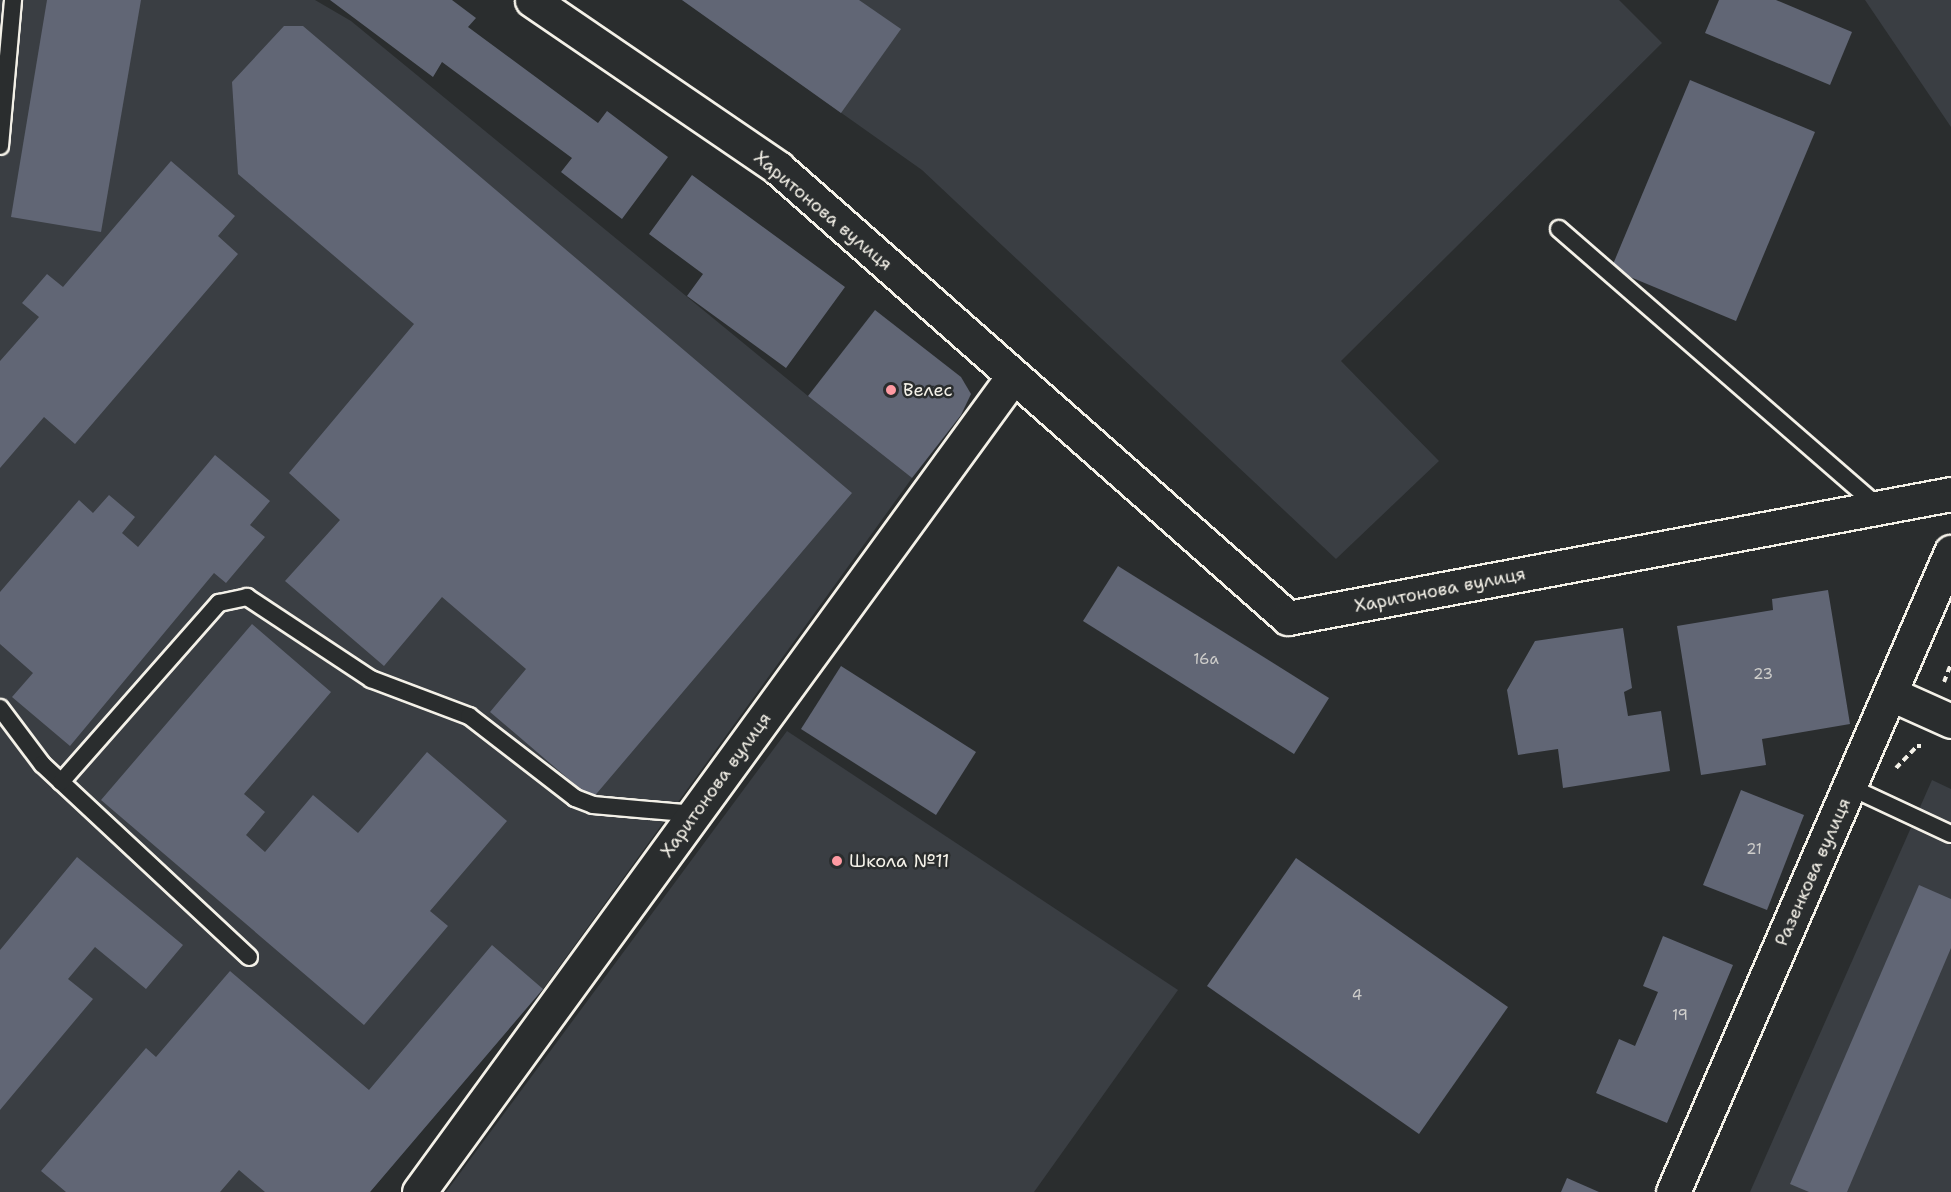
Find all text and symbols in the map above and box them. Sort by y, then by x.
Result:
street label: Харитонова вулиця [749,147,897,275]
place label: Велес [903,379,953,401]
marker: Велес [884,383,898,397]
street label: Харитонова вулиця [1353,563,1527,617]
house number: 16а [1193,651,1219,669]
house number: 23 [1753,666,1773,684]
street label: Харитонова вулиця [656,708,776,862]
street label: Разенкова вулиця [1771,795,1855,949]
house number: 21 [1746,841,1762,859]
place label: Школа №11 [849,850,950,872]
marker: Школа №11 [830,854,844,868]
house number: 4 [1352,987,1362,1005]
house number: 19 [1672,1007,1688,1025]

